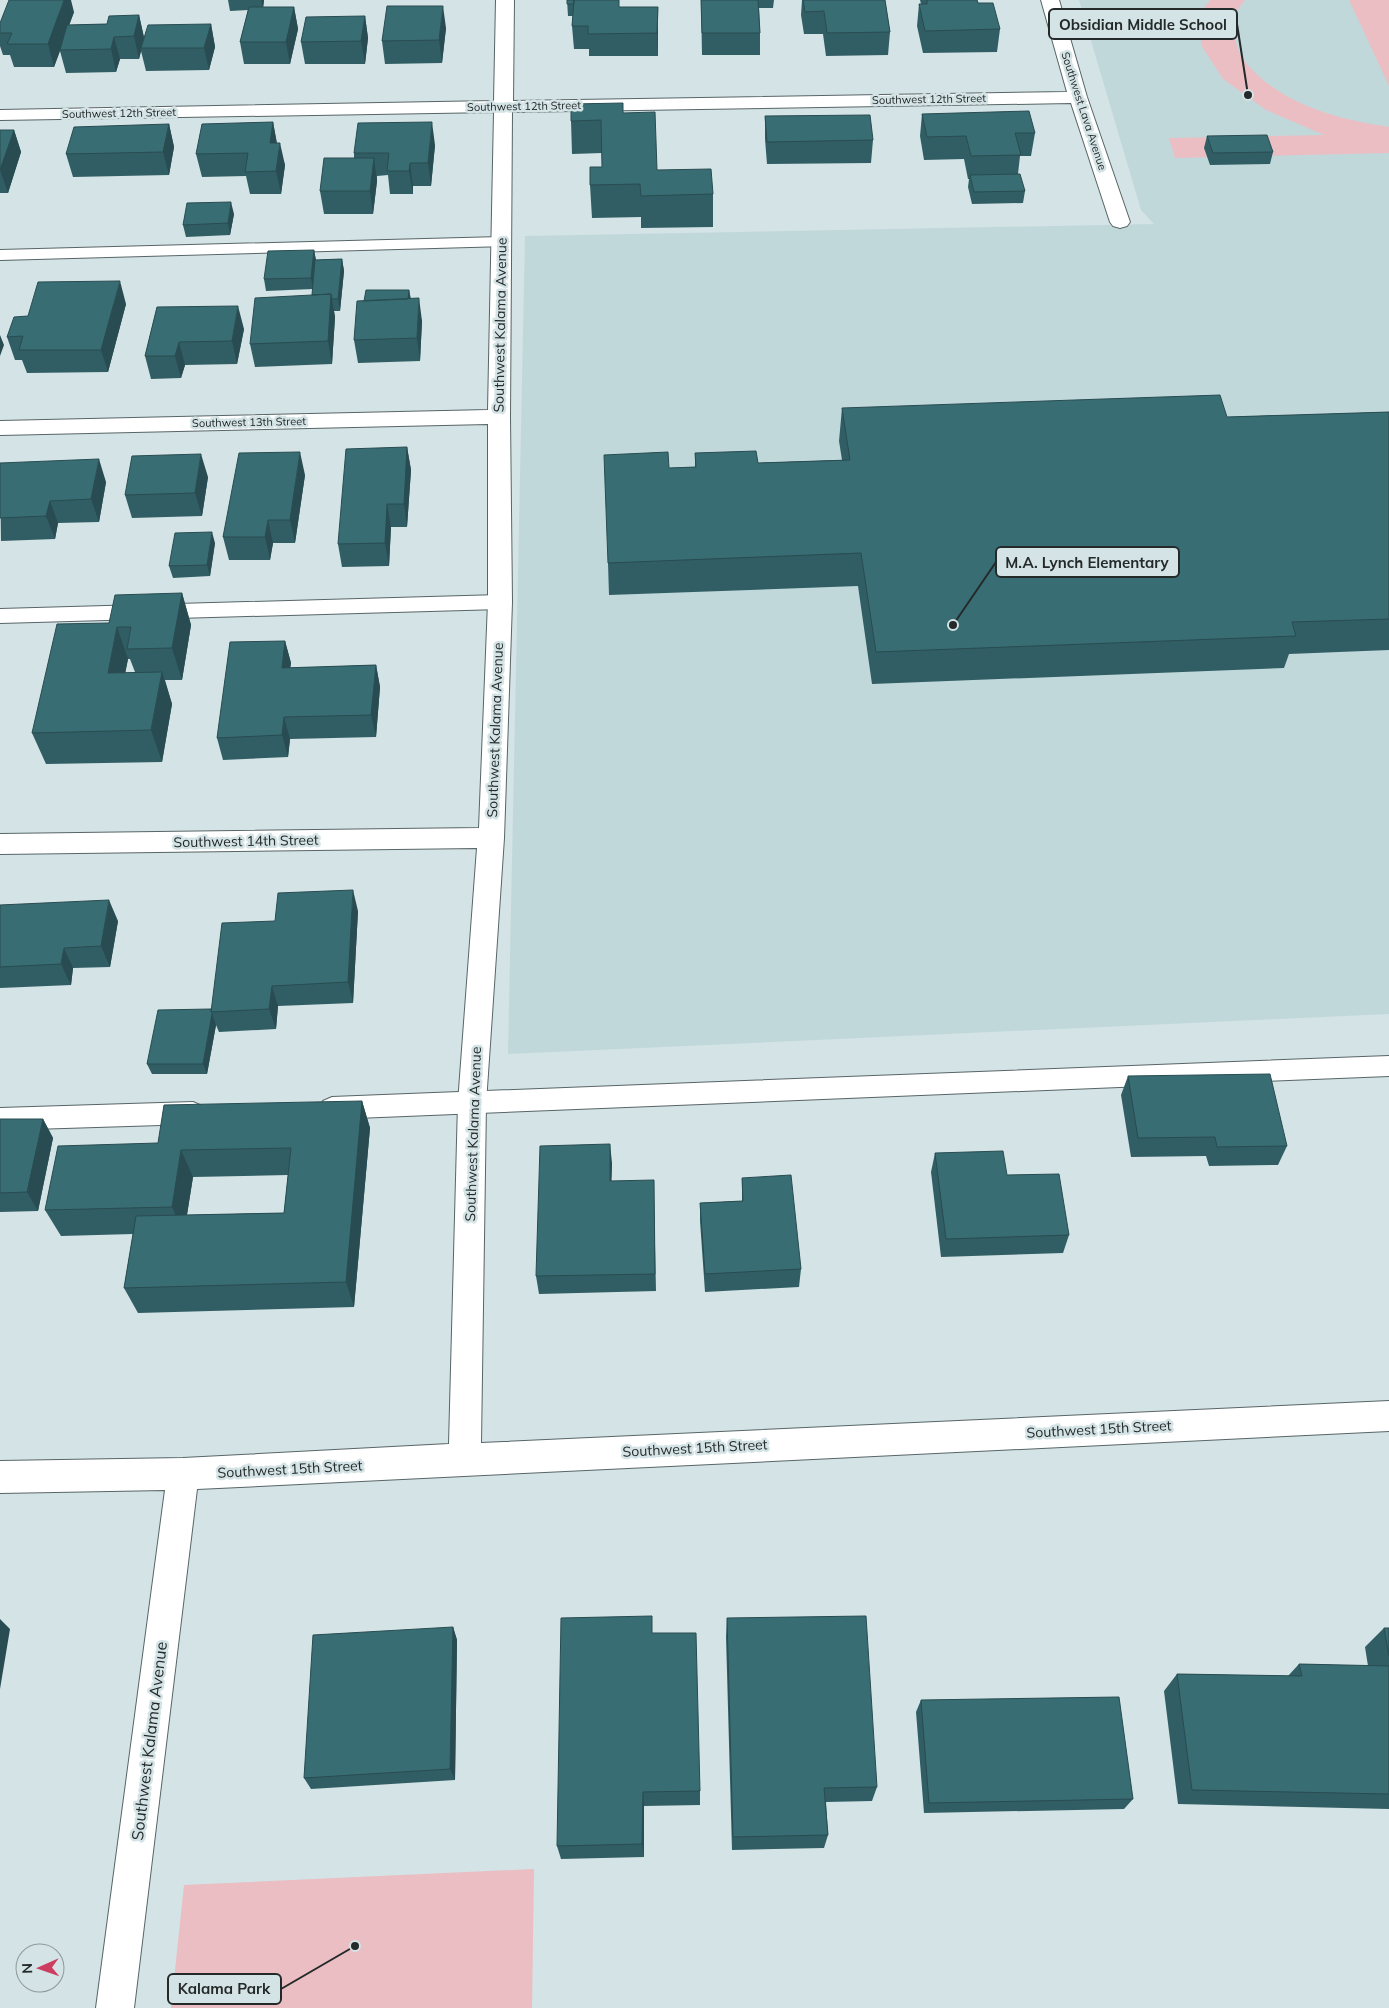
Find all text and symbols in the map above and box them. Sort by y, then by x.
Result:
callout: Obsidian Middle School [1049,9,1237,39]
text: Obsidian Middle School [1059,15,1227,34]
street label: Southwest Lava Avenue [1058,50,1110,172]
street label: Southwest 12th Street [872,91,986,107]
street label: Southwest 12th Street [467,98,581,114]
street label: Southwest 12th Street [62,105,176,121]
street label: Southwest Kalama Avenue [489,237,511,413]
street label: Southwest 13th Street [192,414,306,430]
callout: M.A. Lynch Elementary [996,547,1179,577]
text: M.A. Lynch Elementary [1005,553,1170,572]
street label: Southwest Kalama Avenue [483,642,507,818]
street label: Southwest 14th Street [173,831,319,851]
street label: Southwest Kalama Avenue [461,1046,485,1222]
street label: Southwest 15th Street [1026,1416,1172,1442]
street label: Southwest 15th Street [622,1435,768,1461]
street label: Southwest 15th Street [217,1456,363,1482]
street label: Southwest Kalama Avenue [127,1640,171,1842]
north arrow [15,1943,65,1993]
text: N [18,1963,36,1974]
callout: Kalama Park [168,1974,281,2004]
text: Kalama Park [178,1979,271,1998]

